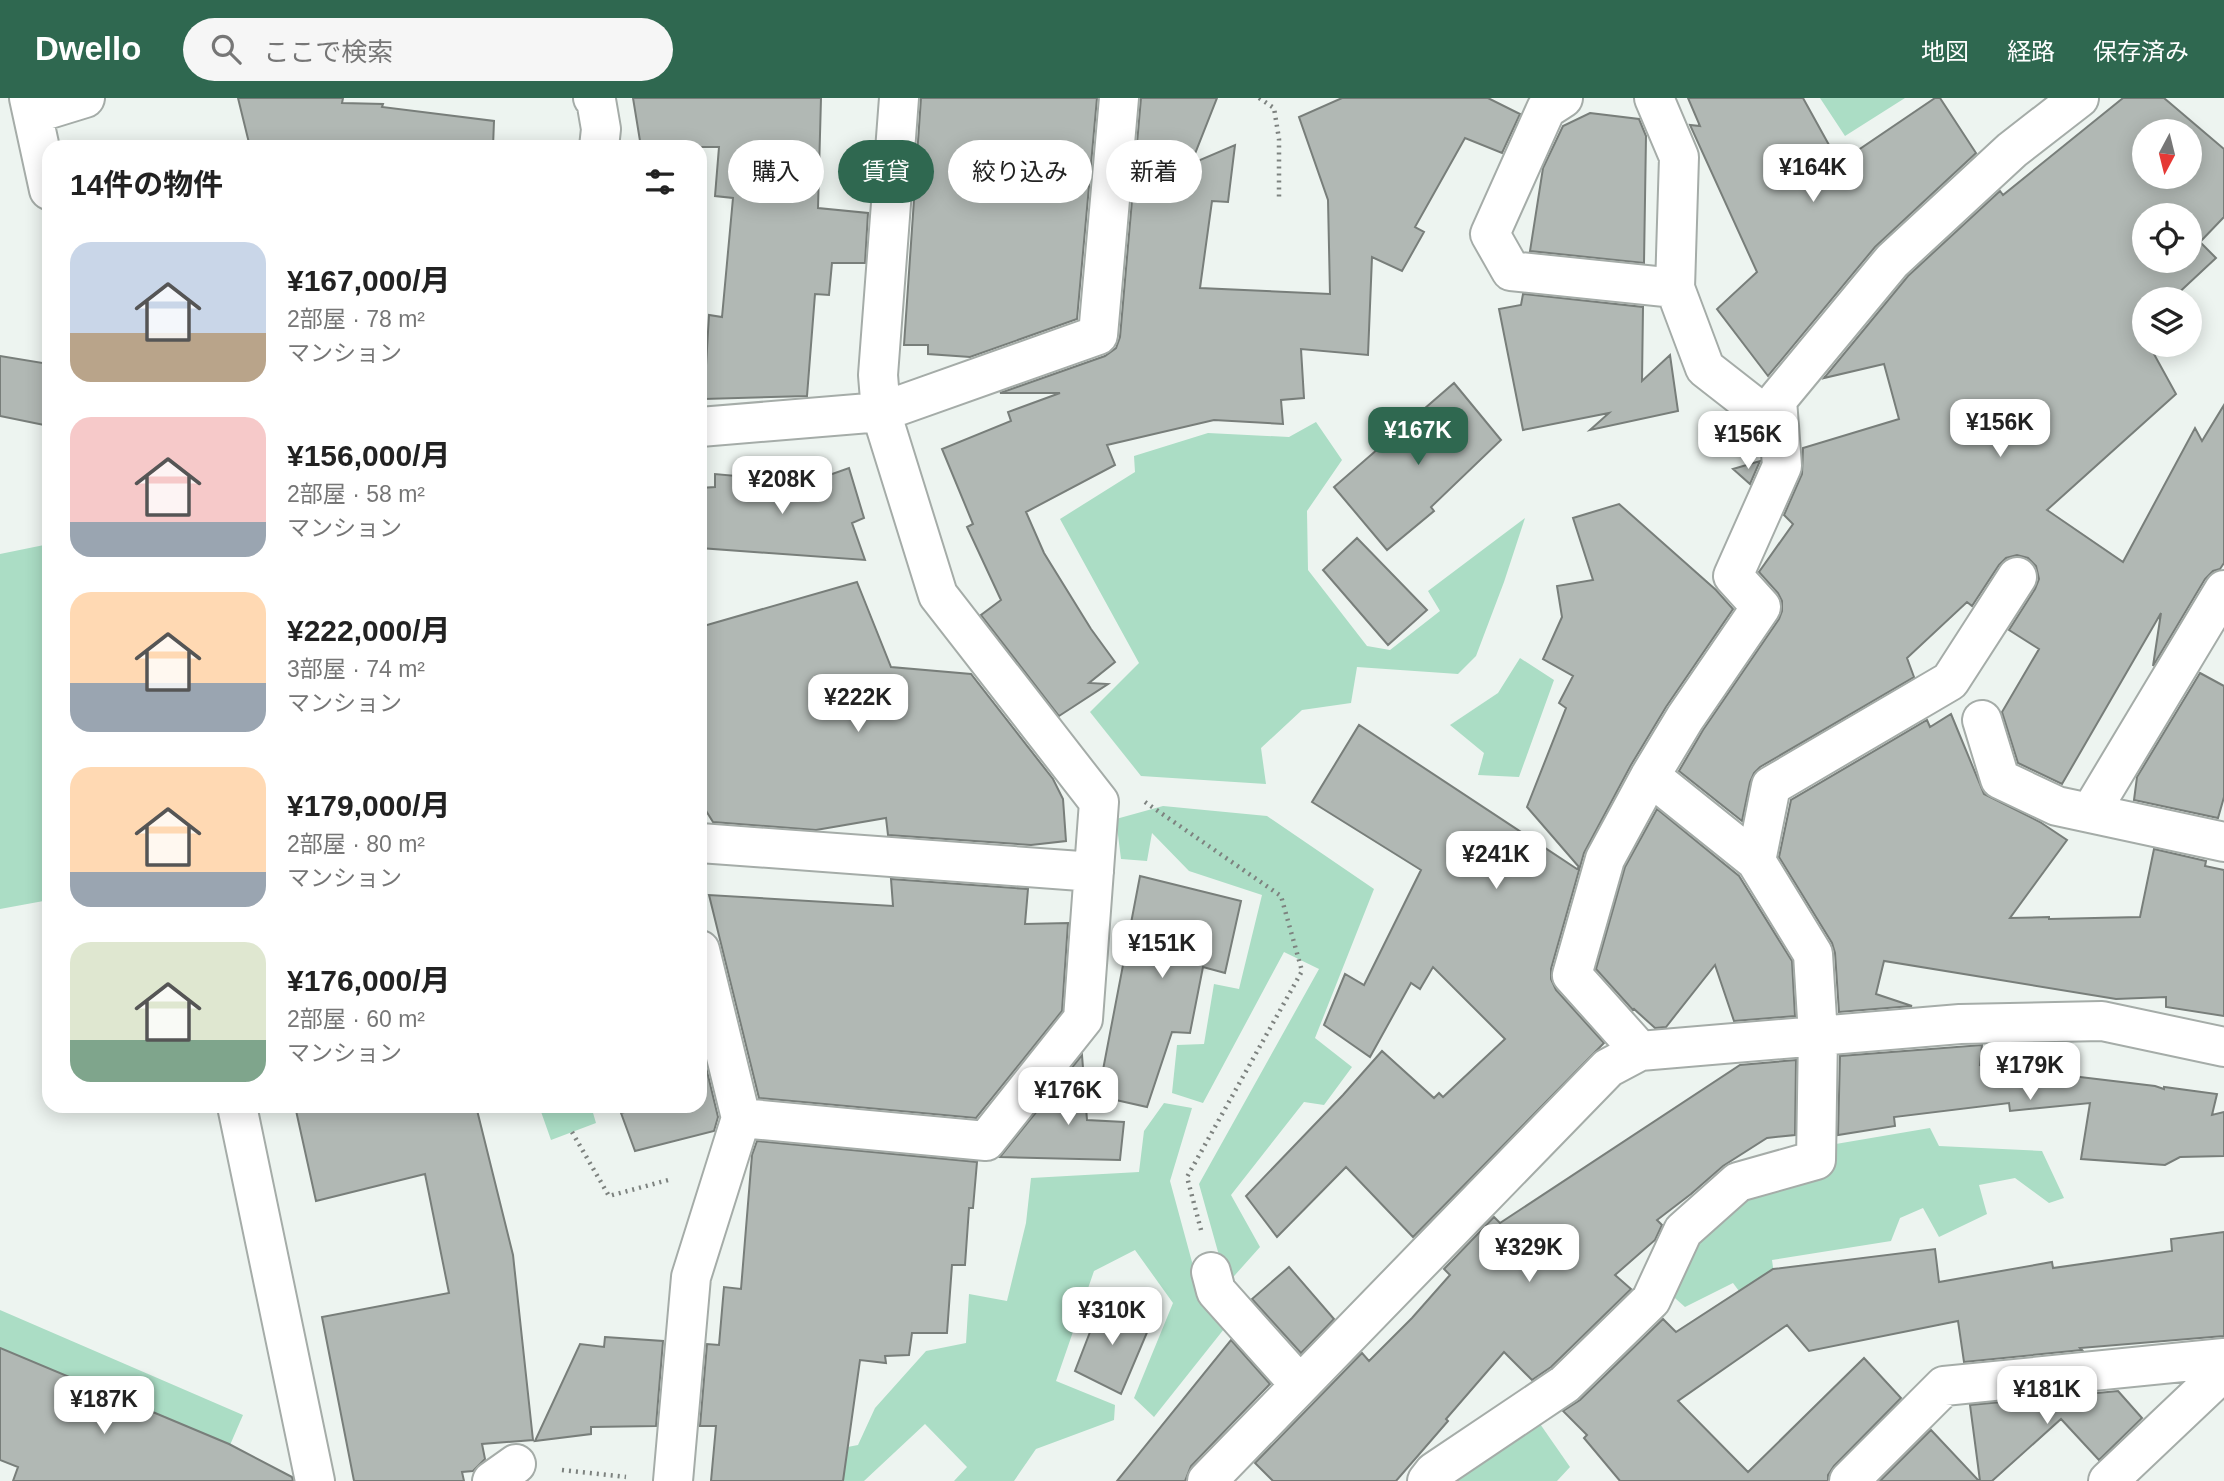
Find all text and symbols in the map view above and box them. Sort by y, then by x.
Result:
search box [183,18,673,81]
text: Dwello [35,30,141,67]
icon: search [207,30,245,68]
text: ここで検索 [263,37,393,67]
text: 地図 [1921,38,1969,65]
text: 経路 [2007,38,2055,65]
text: 保存済み [2093,38,2189,65]
north arrow [2132,119,2202,189]
map controls [2132,119,2202,357]
chip: 購入 [728,140,824,203]
chip: 賃貸 [838,140,934,203]
chip: 絞り込み [948,140,1092,203]
chip: 新着 [1106,140,1202,203]
pin: ¥164K [1764,144,1862,204]
text: ¥164K [1779,154,1847,180]
icon: filters [641,163,679,201]
text: 14件の物件 [70,168,223,201]
button: locate [2132,203,2202,273]
text: ¥167,000/月 [287,264,450,297]
icon: home [126,270,210,354]
button: layers [2132,287,2202,357]
text: 2部屋 · 78 m² [287,306,425,332]
text: マンション [287,340,402,366]
pin: ¥156K [1951,400,2049,459]
pin: ¥167K [1369,408,1467,467]
text: ¥156K [1966,409,2034,435]
pin: ¥156K [1699,412,1797,471]
text: ¥167K [1384,417,1452,443]
text: ¥156K [1714,421,1782,447]
text: ¥156,000/月 [287,439,450,472]
icon: home [126,445,210,529]
pin: ¥208K [733,456,831,516]
text: ¥208K [748,466,816,492]
text: 2部屋 · 58 m² [287,481,425,507]
text: マンション [287,515,402,541]
text: ¥222,000/月 [287,614,450,647]
icon: home [126,620,210,704]
text: 3部屋 · 74 m² [287,656,425,682]
pin: ¥222K [809,674,907,734]
text: ¥222K [824,684,892,710]
text: マンション [287,690,402,716]
text: ¥179,000/月 [287,789,450,822]
icon: home [126,795,210,879]
text: 2部屋 · 80 m² [287,831,425,857]
pin: ¥241K [1447,832,1545,891]
text: ¥241K [1462,841,1530,867]
text: マンション [287,865,402,891]
pin: ¥151K [1113,920,1211,980]
text: ¥151K [1128,930,1196,956]
text: ¥176,000/月 [287,964,450,997]
icon: home [126,970,210,1054]
text: 2部屋 · 60 m² [287,1006,425,1032]
text: マンション [287,1040,402,1066]
pin: ¥179K [1981,1042,2079,1102]
text: ¥179K [1996,1052,2064,1078]
pin: ¥176K [1019,1068,1117,1127]
text: ¥176K [1034,1077,1102,1103]
pin: ¥329K [1480,1224,1578,1284]
text: ¥329K [1495,1234,1563,1260]
pin: ¥310K [1063,1288,1161,1347]
text: ¥310K [1078,1297,1146,1323]
pin: ¥181K [1998,1366,2096,1426]
pin: ¥187K [55,1376,153,1436]
text: ¥181K [2013,1376,2081,1402]
text: ¥187K [70,1386,138,1412]

